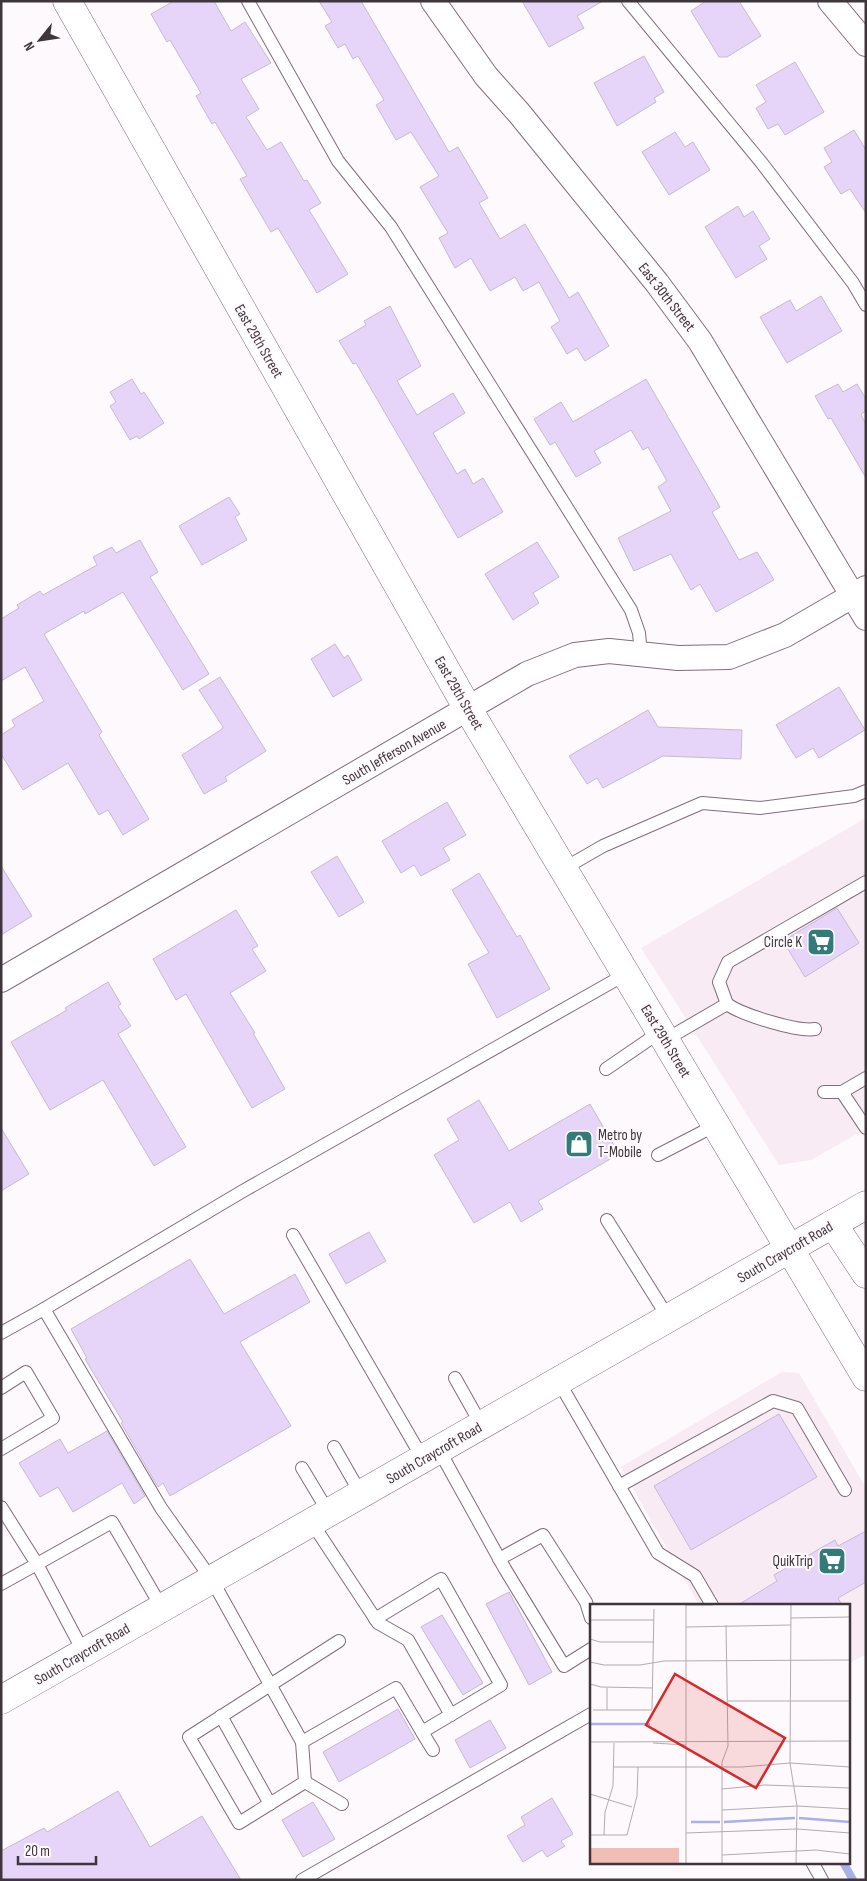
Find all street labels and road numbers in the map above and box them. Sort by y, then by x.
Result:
street label: East 30th Street [634,259,700,336]
street label: East 29th Street [230,301,288,382]
street label: East 29th Street [430,653,488,734]
street label: South Jefferson Avenue [339,715,450,790]
street label: East 29th Street [636,1001,695,1082]
street label: South Craycroft Road [734,1217,836,1287]
street label: South Craycroft Road [383,1418,485,1488]
street label: South Craycroft Road [31,1619,133,1689]

